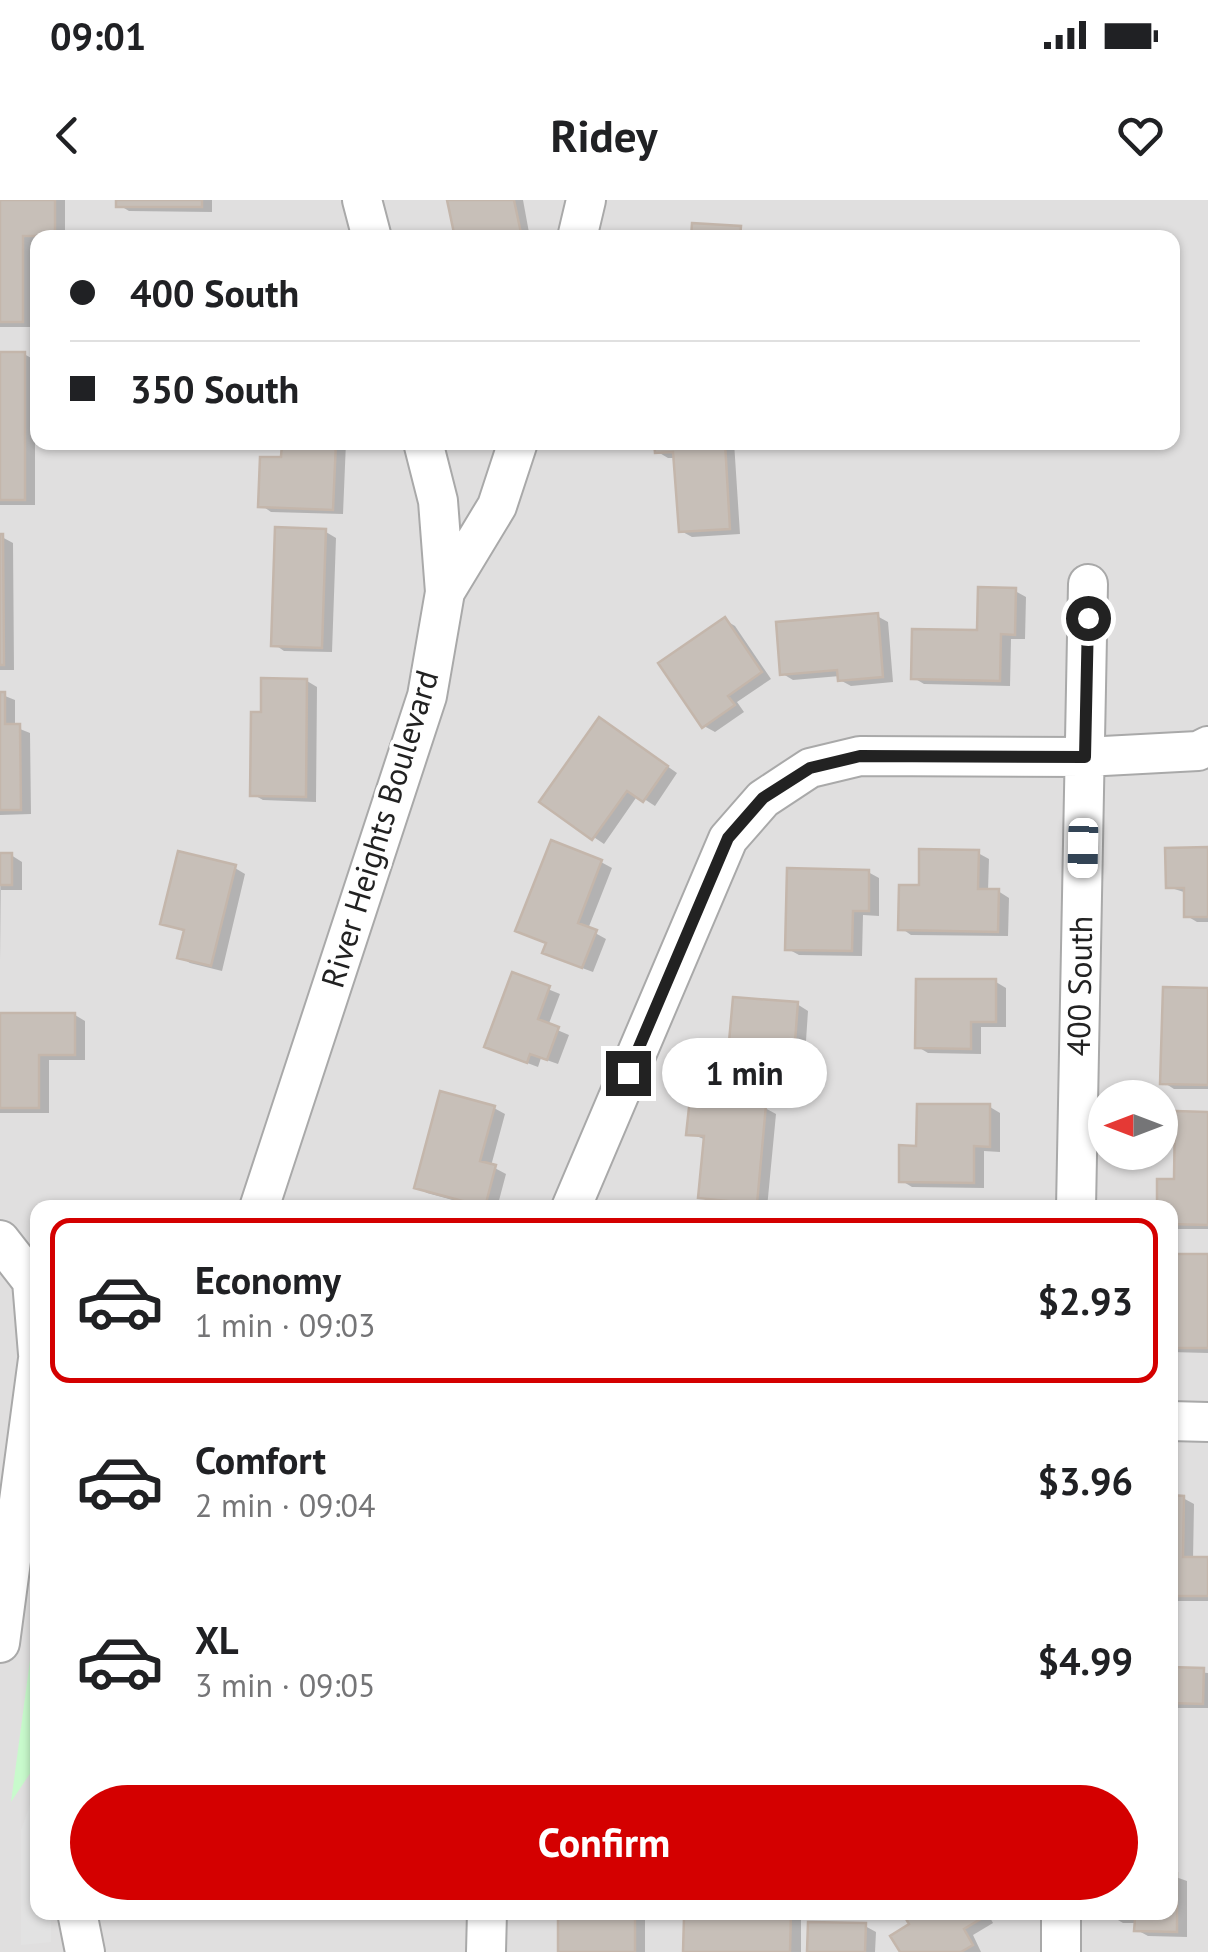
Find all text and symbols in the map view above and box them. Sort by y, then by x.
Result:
text: 09:01 [50,11,146,60]
text: Ridey [550,106,658,164]
icon: back [40,108,95,163]
icon: heart [1113,108,1168,163]
text: 400 South [130,268,299,317]
text: 350 South [130,364,299,413]
route start [1066,596,1111,641]
street label: River Heights Boulevard [311,665,447,992]
car [1067,818,1099,878]
street label: 400 South [1057,915,1101,1057]
callout: 1 min [663,1038,828,1108]
route end [606,1051,651,1096]
text: 1 min [705,1052,784,1094]
north arrow [1088,1080,1178,1170]
map controls [1088,1080,1178,1170]
text: Economy [195,1255,341,1304]
icon: car [75,1256,165,1346]
text: $2.93 [1037,1276,1133,1325]
text: 1 min · 09:03 [195,1304,375,1346]
text: Comfort [195,1435,326,1484]
icon: car [75,1436,165,1526]
text: $3.96 [1037,1456,1133,1505]
text: 2 min · 09:04 [195,1484,375,1526]
text: XL [195,1615,239,1664]
icon: car [75,1616,165,1706]
text: $4.99 [1037,1636,1133,1685]
text: 3 min · 09:05 [195,1664,375,1706]
button: Confirm [70,1785,1138,1900]

